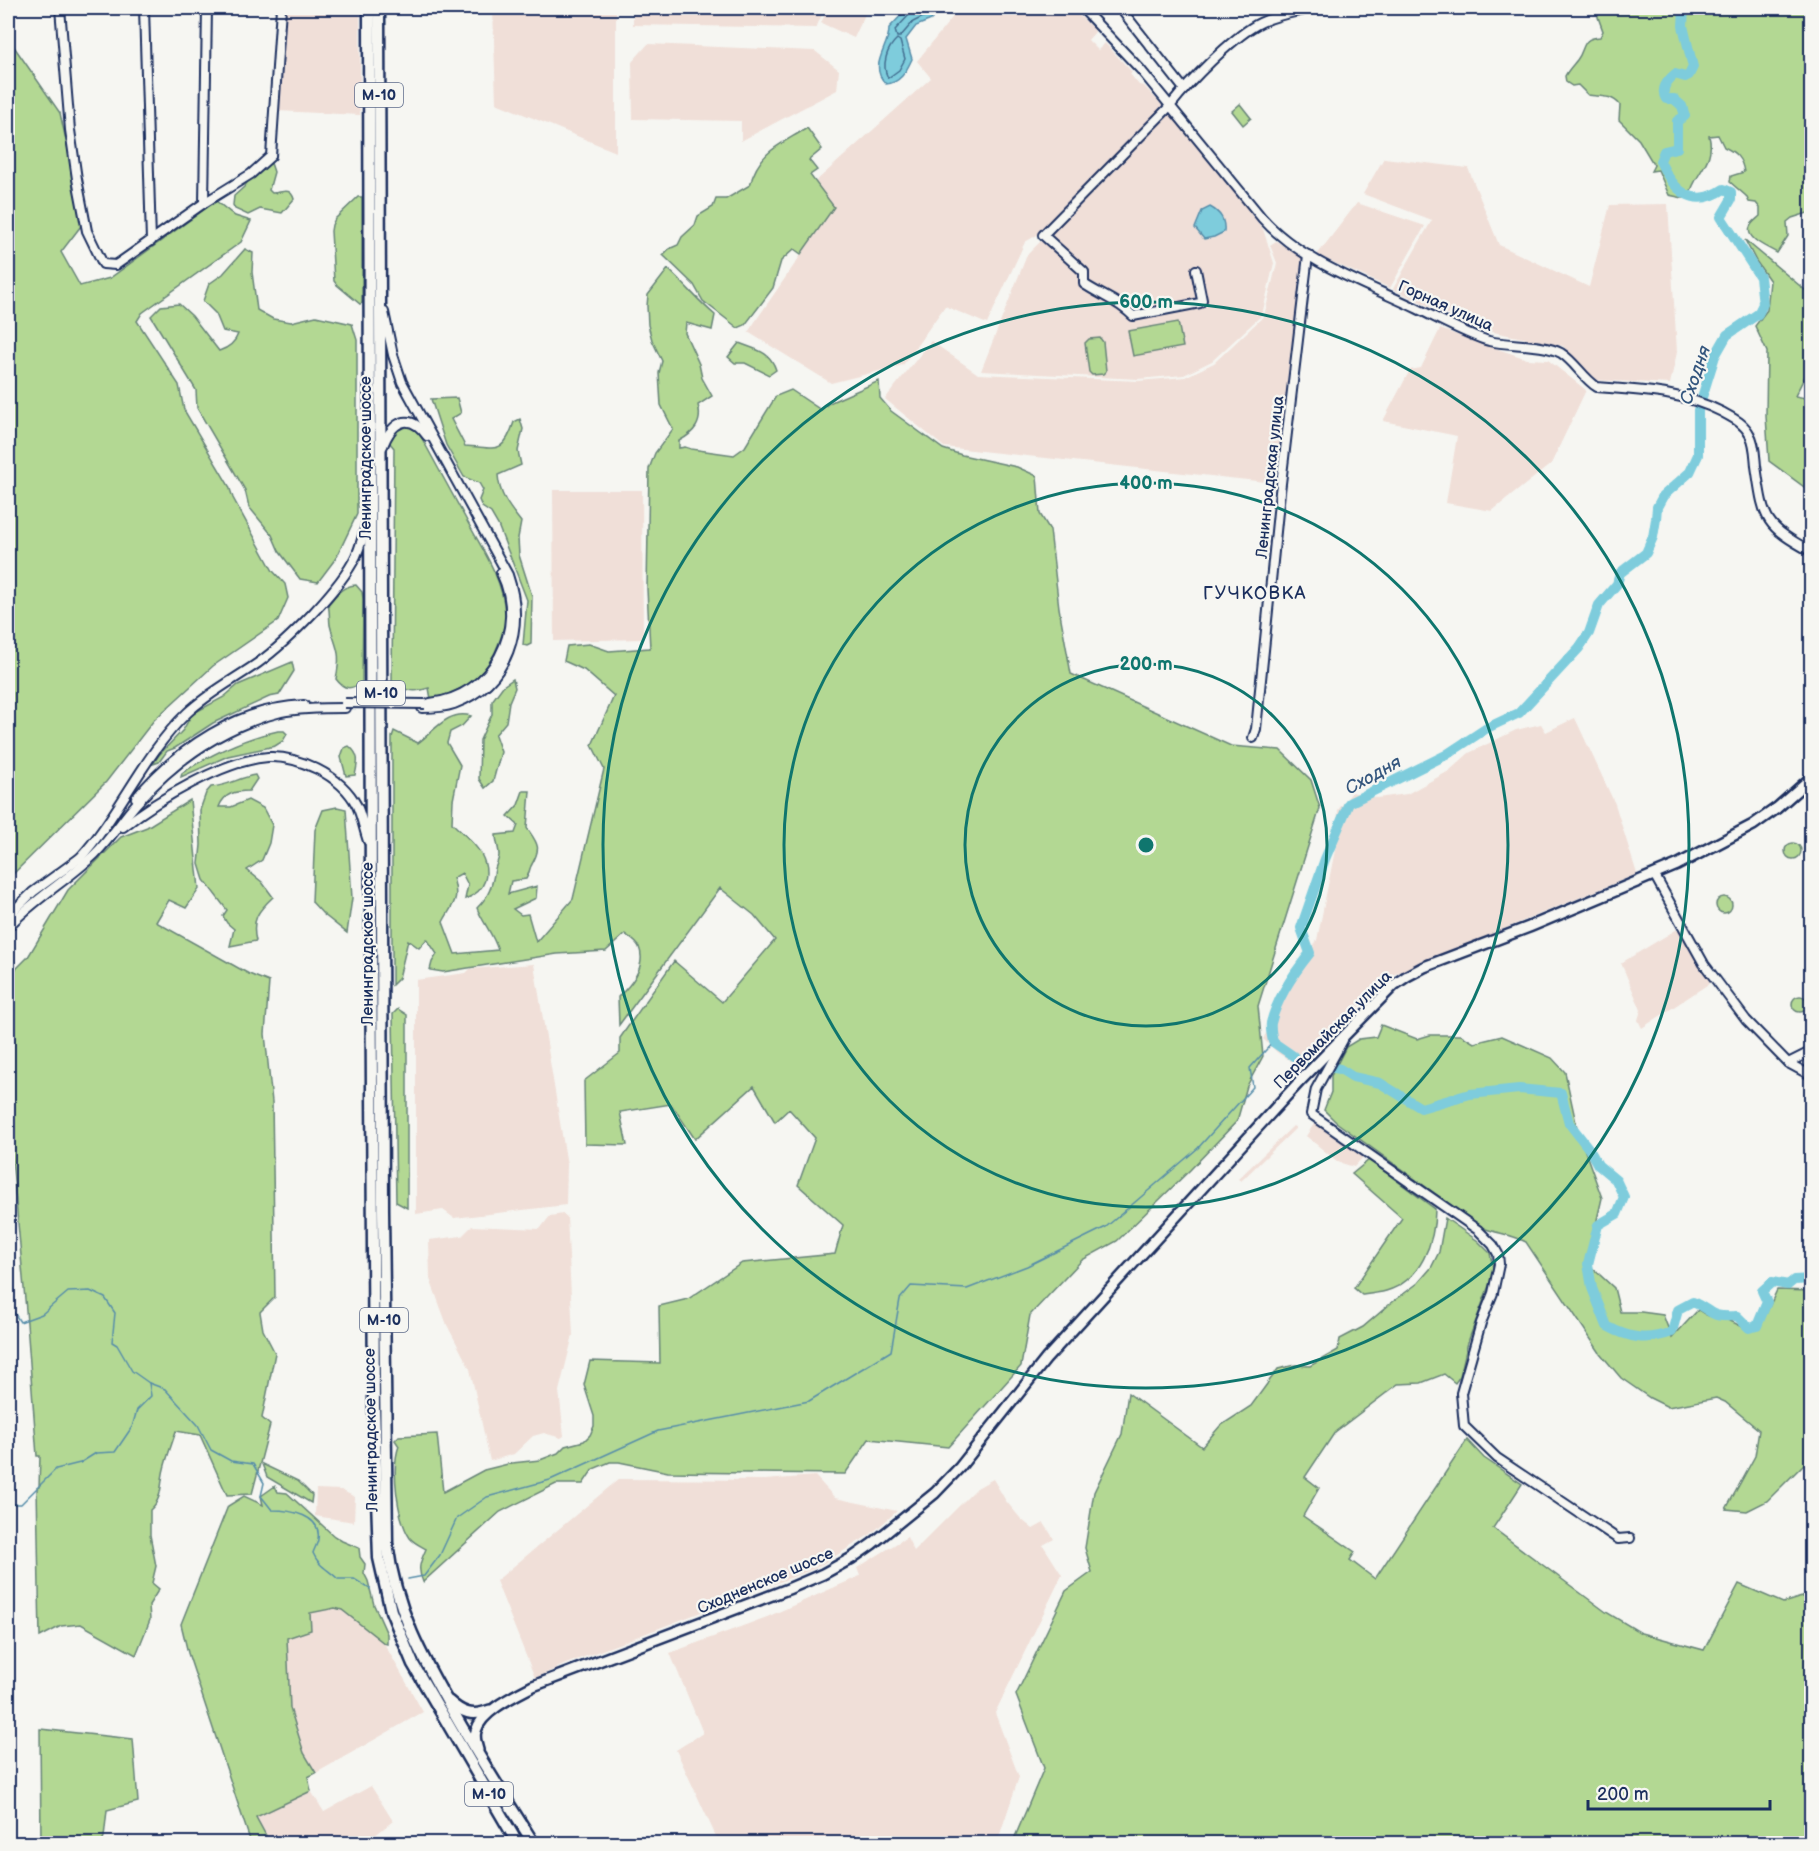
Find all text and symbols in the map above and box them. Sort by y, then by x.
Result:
road number: М-10 [355,83,403,107]
street label: Горная улица [1395,277,1496,336]
text: 600 m [1119,292,1173,313]
water label: Сходня [1676,343,1715,407]
street label: Ленинградское шоссе [357,376,376,541]
street label: Ленинградская улица [1252,394,1289,561]
text: 400 m [1119,473,1173,494]
district label: ГУЧКОВКА [1203,583,1307,604]
text: 200 m [1119,654,1173,675]
road number: М-10 [357,681,405,705]
water label: Сходня [1342,751,1405,799]
centre of rings [1136,835,1156,855]
street label: Ленинградское шоссе [359,862,378,1027]
street label: Первомайская улица [1270,967,1396,1093]
road number: М-10 [360,1308,408,1332]
street label: Ленинградское шоссе [361,1348,382,1513]
street label: Сходненское шоссе [695,1544,836,1619]
scale bar [1588,1773,1770,1811]
road number: М-10 [465,1782,513,1806]
text: 200 m [1597,1784,1649,1805]

